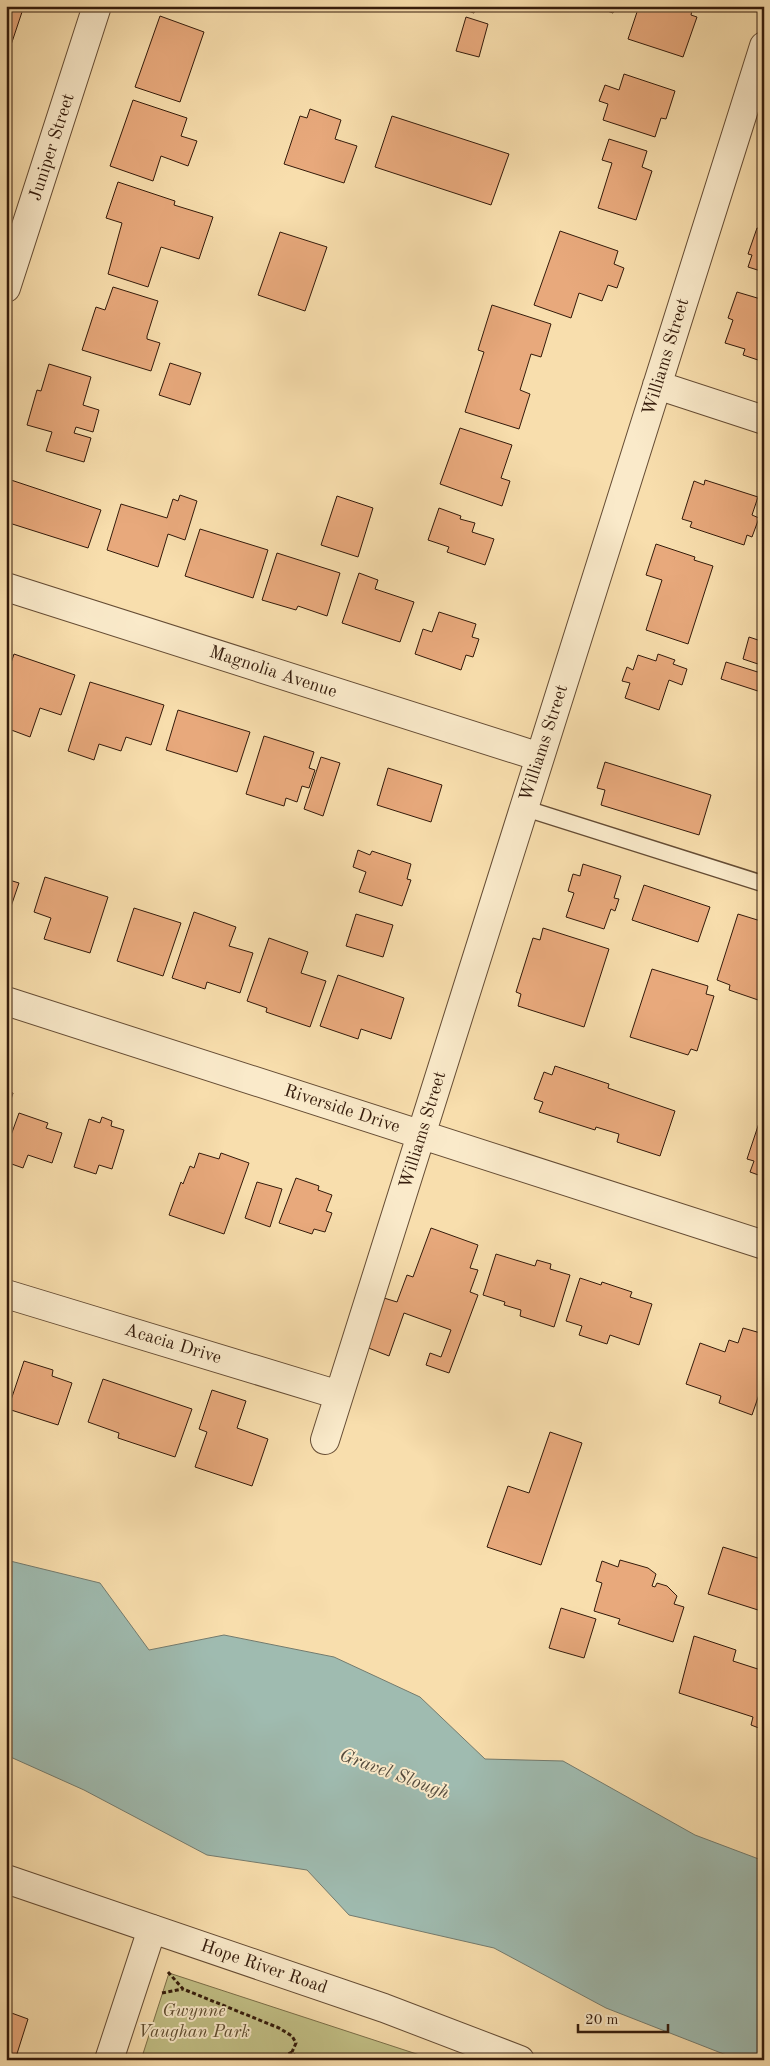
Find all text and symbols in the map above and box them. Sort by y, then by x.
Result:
street label: Juniper Street [26,91,78,203]
street label: Williams Street [640,296,692,418]
street label: Magnolia Avenue [207,643,339,701]
street label: Williams Street [517,682,571,804]
street label: Williams Street [397,1069,449,1191]
street label: Riverside Drive [282,1082,402,1136]
street label: Acacia Drive [122,1321,224,1367]
water label: Gravel Slough [337,1746,452,1804]
street label: Hope River Road [198,1937,330,1997]
scale bar [578,2001,668,2033]
park label: Gwynne Vaughan Park [138,2002,250,2041]
text: 20 m [585,2013,619,2028]

